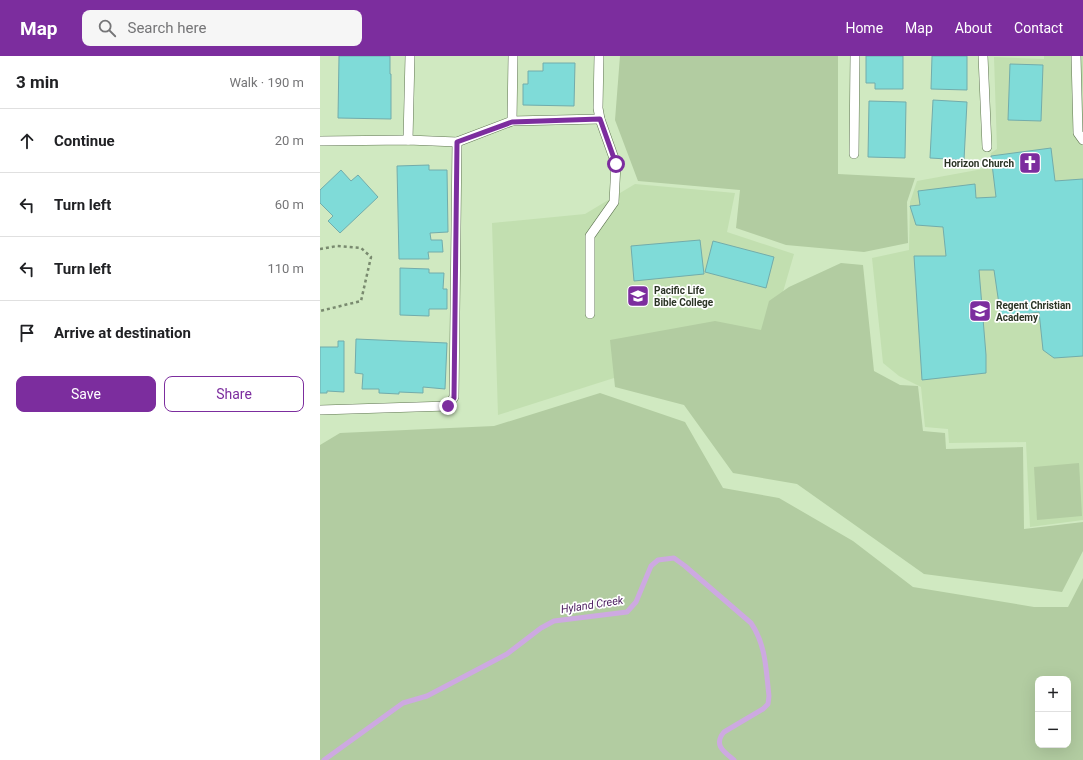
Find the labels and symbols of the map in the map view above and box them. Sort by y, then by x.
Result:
church icon: Horizon Church [1017,150,1043,176]
route start [607,155,625,173]
place label: Horizon Church [944,158,1014,169]
school or university icon: Pacific Life Bible College [625,283,651,309]
place label: Pacific Life Bible College [654,285,714,308]
school or university icon: Regent Christian Academy [967,298,993,324]
place label: Regent Christian Academy [996,300,1071,323]
route end [439,397,457,415]
water label: Hyland Creek [560,594,625,616]

